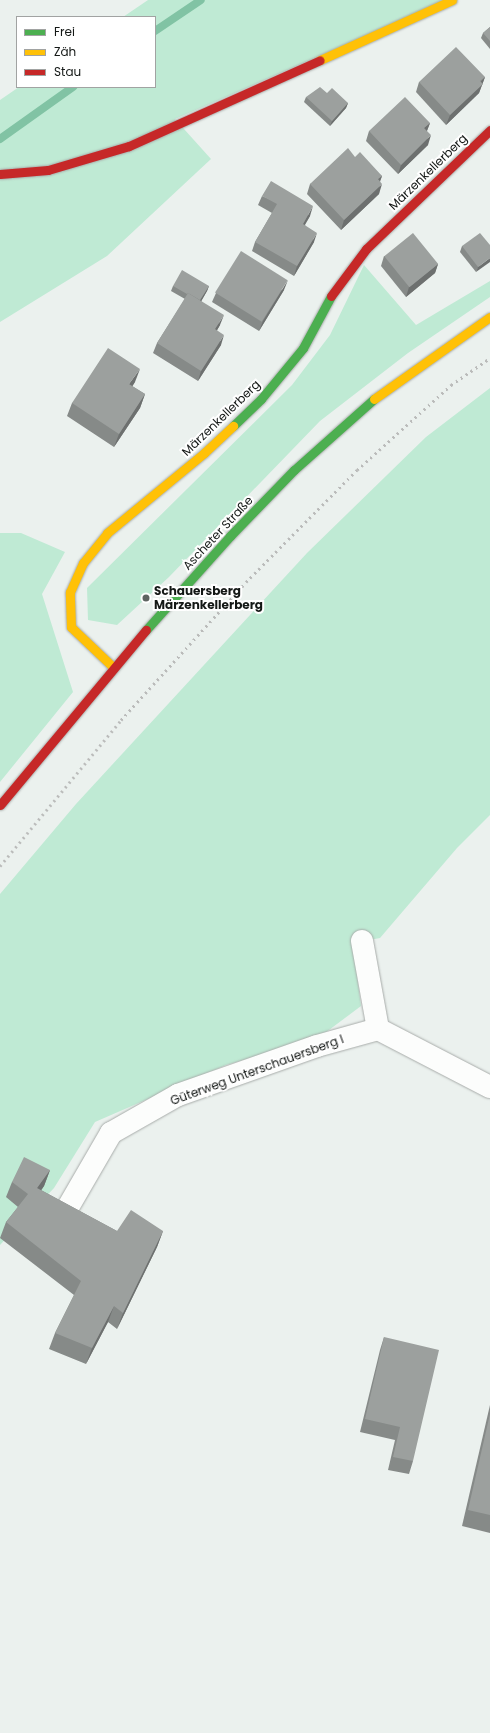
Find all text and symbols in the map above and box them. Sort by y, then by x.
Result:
legend [16,16,156,88]
text: Frei [54,23,75,40]
text: Zäh [54,43,76,60]
text: Stau [54,63,81,80]
street label: Märzenkellerberg [386,131,470,213]
street label: Märzenkellerberg [179,377,263,459]
street label: Ascheter Straße [180,493,256,573]
place label: Schauersberg Märzenkellerberg [154,584,263,612]
marker: Schauersberg Märzenkellerberg [141,593,151,603]
street label: Güterweg Unterschauersberg I [168,1032,346,1108]

